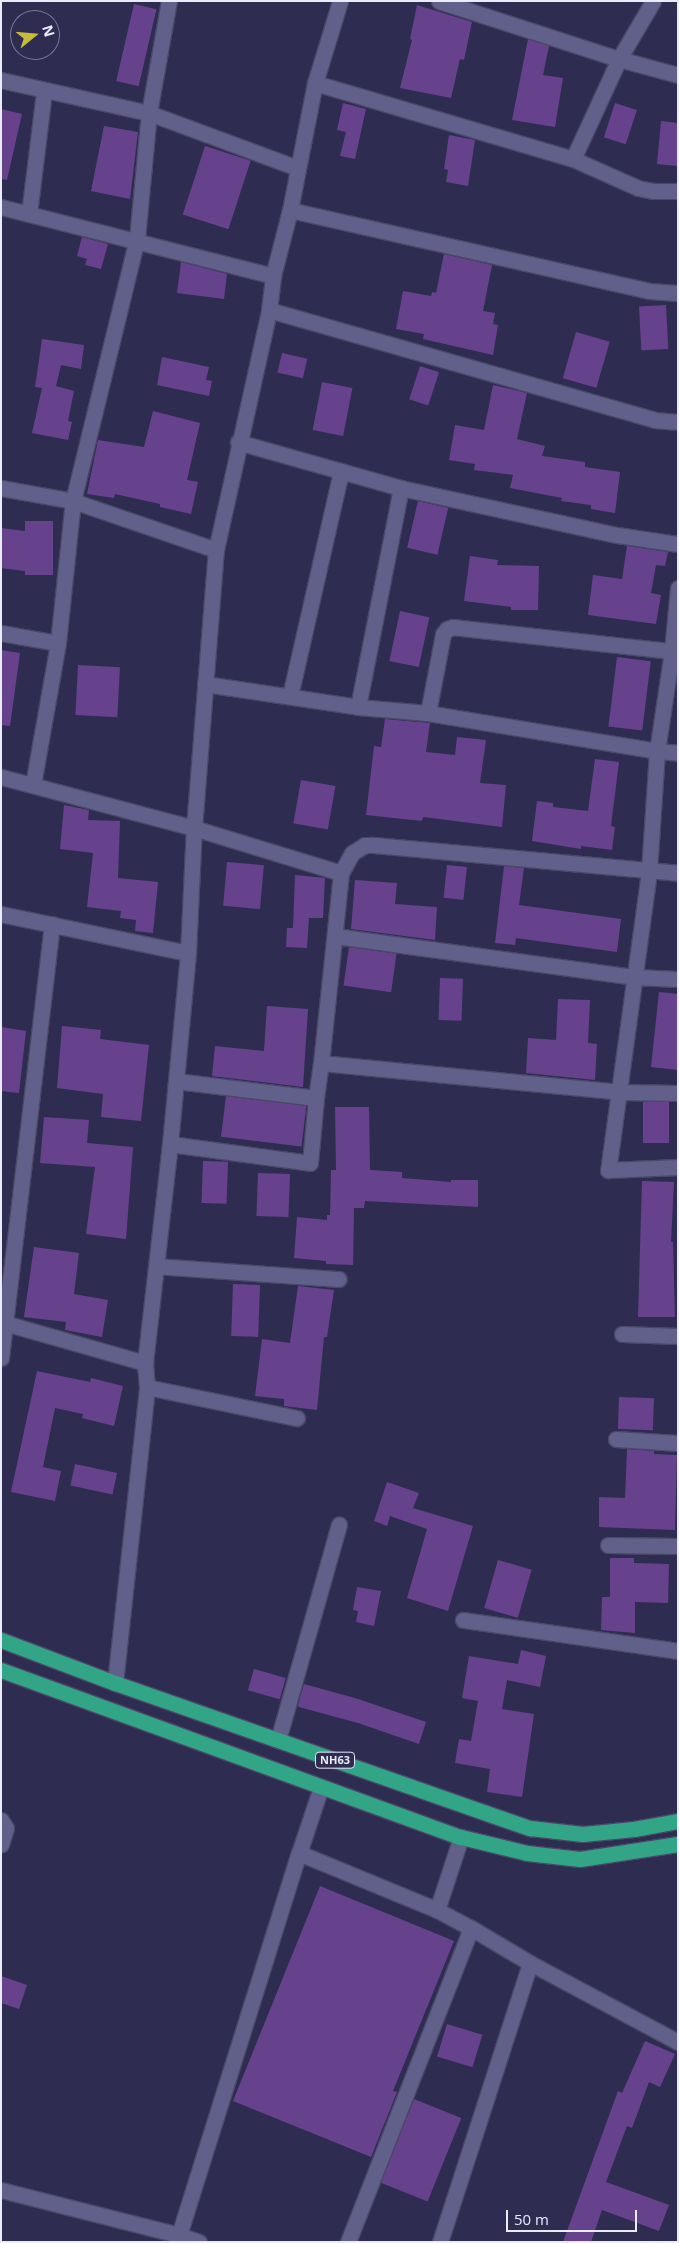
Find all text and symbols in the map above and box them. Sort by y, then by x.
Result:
north arrow [10,10,60,60]
text: N [38,23,60,39]
road number: NH63 [315,1752,355,1768]
scale bar [509,2200,640,2232]
text: 50 m [514,2209,549,2229]

